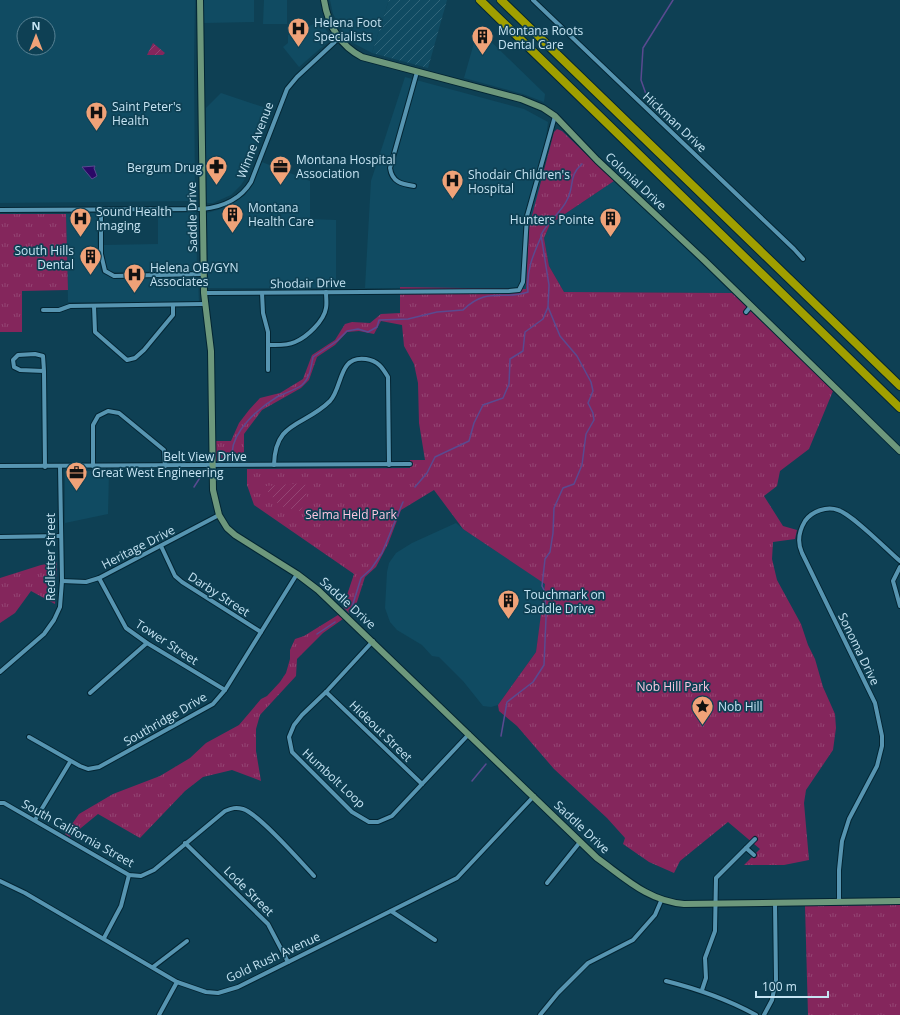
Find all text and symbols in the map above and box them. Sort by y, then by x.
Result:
place label: Helena Foot Specialists [314,14,381,45]
north arrow [16,16,56,56]
hospital icon: Helena Foot Specialists [286,16,312,49]
text: N [32,18,40,33]
place label: Montana Roots Dental Care [498,22,584,53]
building icon: Montana Roots Dental Care [470,24,496,57]
street label: Hickman Drive [639,88,711,156]
place label: Saint Peter's Health [112,98,182,129]
street label: Winne Avenue [233,99,277,181]
hospital icon: Saint Peter's Health [84,100,110,133]
street label: Colonial Drive [602,148,670,214]
place label: Montana Hospital Association [296,151,396,182]
office icon: Montana Hospital Association [267,153,293,186]
pharmacy icon: Bergum Drug [204,154,230,187]
place label: Bergum Drug [127,159,202,176]
place label: Shodair Children's Hospital [468,166,570,197]
hospital icon: Shodair Children's Hospital [440,168,466,201]
street label: Saddle Drive [183,182,201,252]
place label: Montana Health Care [248,199,314,230]
building icon: Montana Health Care [219,201,245,234]
place label: Sound Health Imaging [96,203,172,234]
hospital icon: Sound Health Imaging [68,205,94,238]
building icon: Hunters Pointe [597,206,623,239]
place label: Hunters Pointe [510,211,594,228]
place label: South Hills Dental [14,242,74,273]
building icon: South Hills Dental [77,244,103,277]
place label: Helena OB/GYN Associates [150,259,238,290]
hospital icon: Helena OB/GYN Associates [122,261,148,294]
street label: Shodair Drive [270,274,346,292]
street label: Belt View Drive [163,448,247,465]
office icon: Great West Engineering [64,459,90,492]
place label: Great West Engineering [92,464,224,481]
park label: Selma Held Park [305,506,397,523]
street label: Redletter Street [42,513,59,601]
street label: Heritage Drive [98,521,178,573]
street label: Darby Street [185,568,253,620]
street label: Saddle Drive [316,573,380,633]
place label: Touchmark on Saddle Drive [524,586,605,617]
building icon: Touchmark on Saddle Drive [495,588,521,621]
street label: Sonoma Drive [834,610,884,688]
street label: Tower Street [132,615,202,669]
park label: Nob Hill Park [637,678,710,695]
street label: Southridge Drive [120,688,210,750]
place icon: Nob Hill [689,693,715,726]
street label: Hideout Street [346,697,416,765]
place label: Nob Hill [718,698,763,715]
street label: Humbolt Loop [299,744,369,812]
street label: South California Street [19,795,137,871]
street label: Saddle Drive [551,797,614,857]
street label: Lode Street [220,862,278,920]
street label: Gold Rush Avenue [223,928,323,986]
scale bar [756,973,828,999]
text: 100 m [762,978,797,995]

